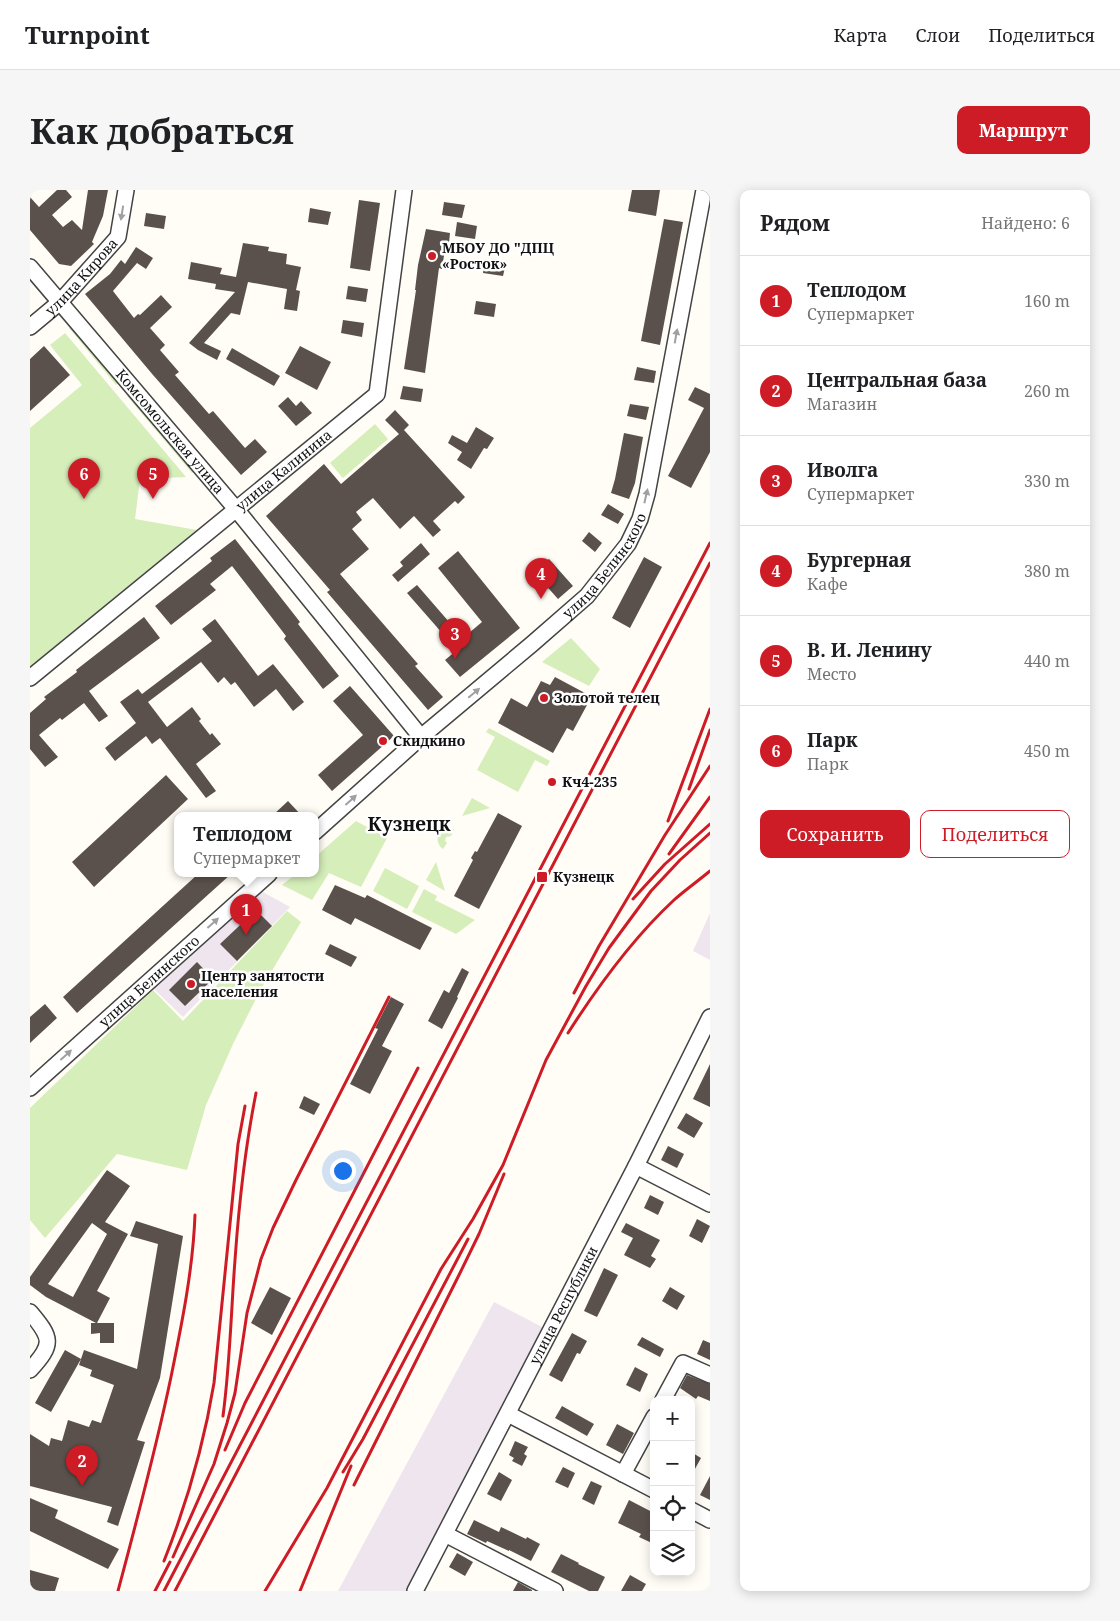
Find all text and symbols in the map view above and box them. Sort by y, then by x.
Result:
text: Turnpoint [25,18,150,51]
text: Карта [833,23,888,47]
text: Слои [916,23,960,47]
text: Поделиться [988,23,1095,47]
button: Маршрут [957,106,1090,154]
text: Как добраться [30,107,294,154]
one-way arrow [118,206,126,222]
text: Рядом [760,209,830,237]
text: Найдено: 6 [981,212,1070,234]
street label: улица Кирова [41,234,122,319]
place label: МБОУ ДО "ДПЦ «Росток» [442,238,554,273]
marker: МБОУ ДО "ДПЦ «Росток» [426,250,438,262]
text: Теплодом [807,277,906,303]
text: 1 [771,290,781,312]
text: 160 m [1024,290,1070,312]
text: Супермаркет [807,303,914,325]
one-way arrow [672,328,680,344]
street label: Комсомольская улица [112,365,229,498]
text: Центральная база [807,367,987,393]
text: 2 [771,380,781,402]
text: 260 m [1024,380,1070,402]
text: Магазин [807,393,877,415]
street label: улица Калинина [231,425,336,515]
text: Иволга [807,457,878,483]
pin: 6 [68,458,100,499]
pin: 5 [137,458,169,499]
text: 3 [771,470,781,492]
text: 330 m [1024,470,1070,492]
text: Супермаркет [807,483,914,505]
one-way arrow [642,488,650,503]
street label: улица Белинского [558,511,650,622]
text: Бургерная [807,547,911,573]
pin: 4 [525,558,557,599]
text: 4 [771,560,781,582]
text: 380 m [1024,560,1070,582]
text: Кафе [807,573,848,595]
pin: 3 [439,618,471,659]
text: В. И. Ленину [807,637,932,663]
text: 5 [771,650,781,672]
text: 440 m [1024,650,1070,672]
text: Место [807,663,856,685]
one-way arrow [467,687,479,699]
place label: Золотой телец [554,688,660,707]
marker: Золотой телец [538,692,550,704]
text: Парк [807,727,858,753]
place label: Скидкино [393,731,465,750]
marker: Скидкино [377,735,389,747]
text: 6 [771,740,781,762]
text: 450 m [1024,740,1070,762]
text: Парк [807,753,848,775]
place label: Кч4-235 [562,772,618,791]
marker: Кч4-235 [546,776,558,788]
one-way arrow [345,794,357,806]
button: Сохранить [760,810,910,858]
button: Поделиться [920,810,1070,858]
district label: Кузнецк [367,811,451,837]
popup [174,812,319,877]
text: Теплодом [193,821,292,847]
text: Супермаркет [193,847,300,869]
place label: Кузнецк [553,867,614,886]
marker: Кузнецк [535,870,549,884]
pin: 1 [230,894,262,935]
one-way arrow [207,918,220,929]
street label: улица Белинского [95,931,203,1031]
place label: Центр занятости населения [201,966,325,1001]
marker: Центр занятости населения [185,978,197,990]
one-way arrow [60,1050,73,1061]
your location [330,1158,356,1184]
street label: улица Республики [524,1243,602,1368]
map controls [650,1396,695,1576]
button: + [650,1396,695,1441]
button: − [650,1441,695,1486]
pin: 2 [66,1445,98,1486]
button: locate [650,1486,695,1531]
button: layers [650,1531,695,1576]

